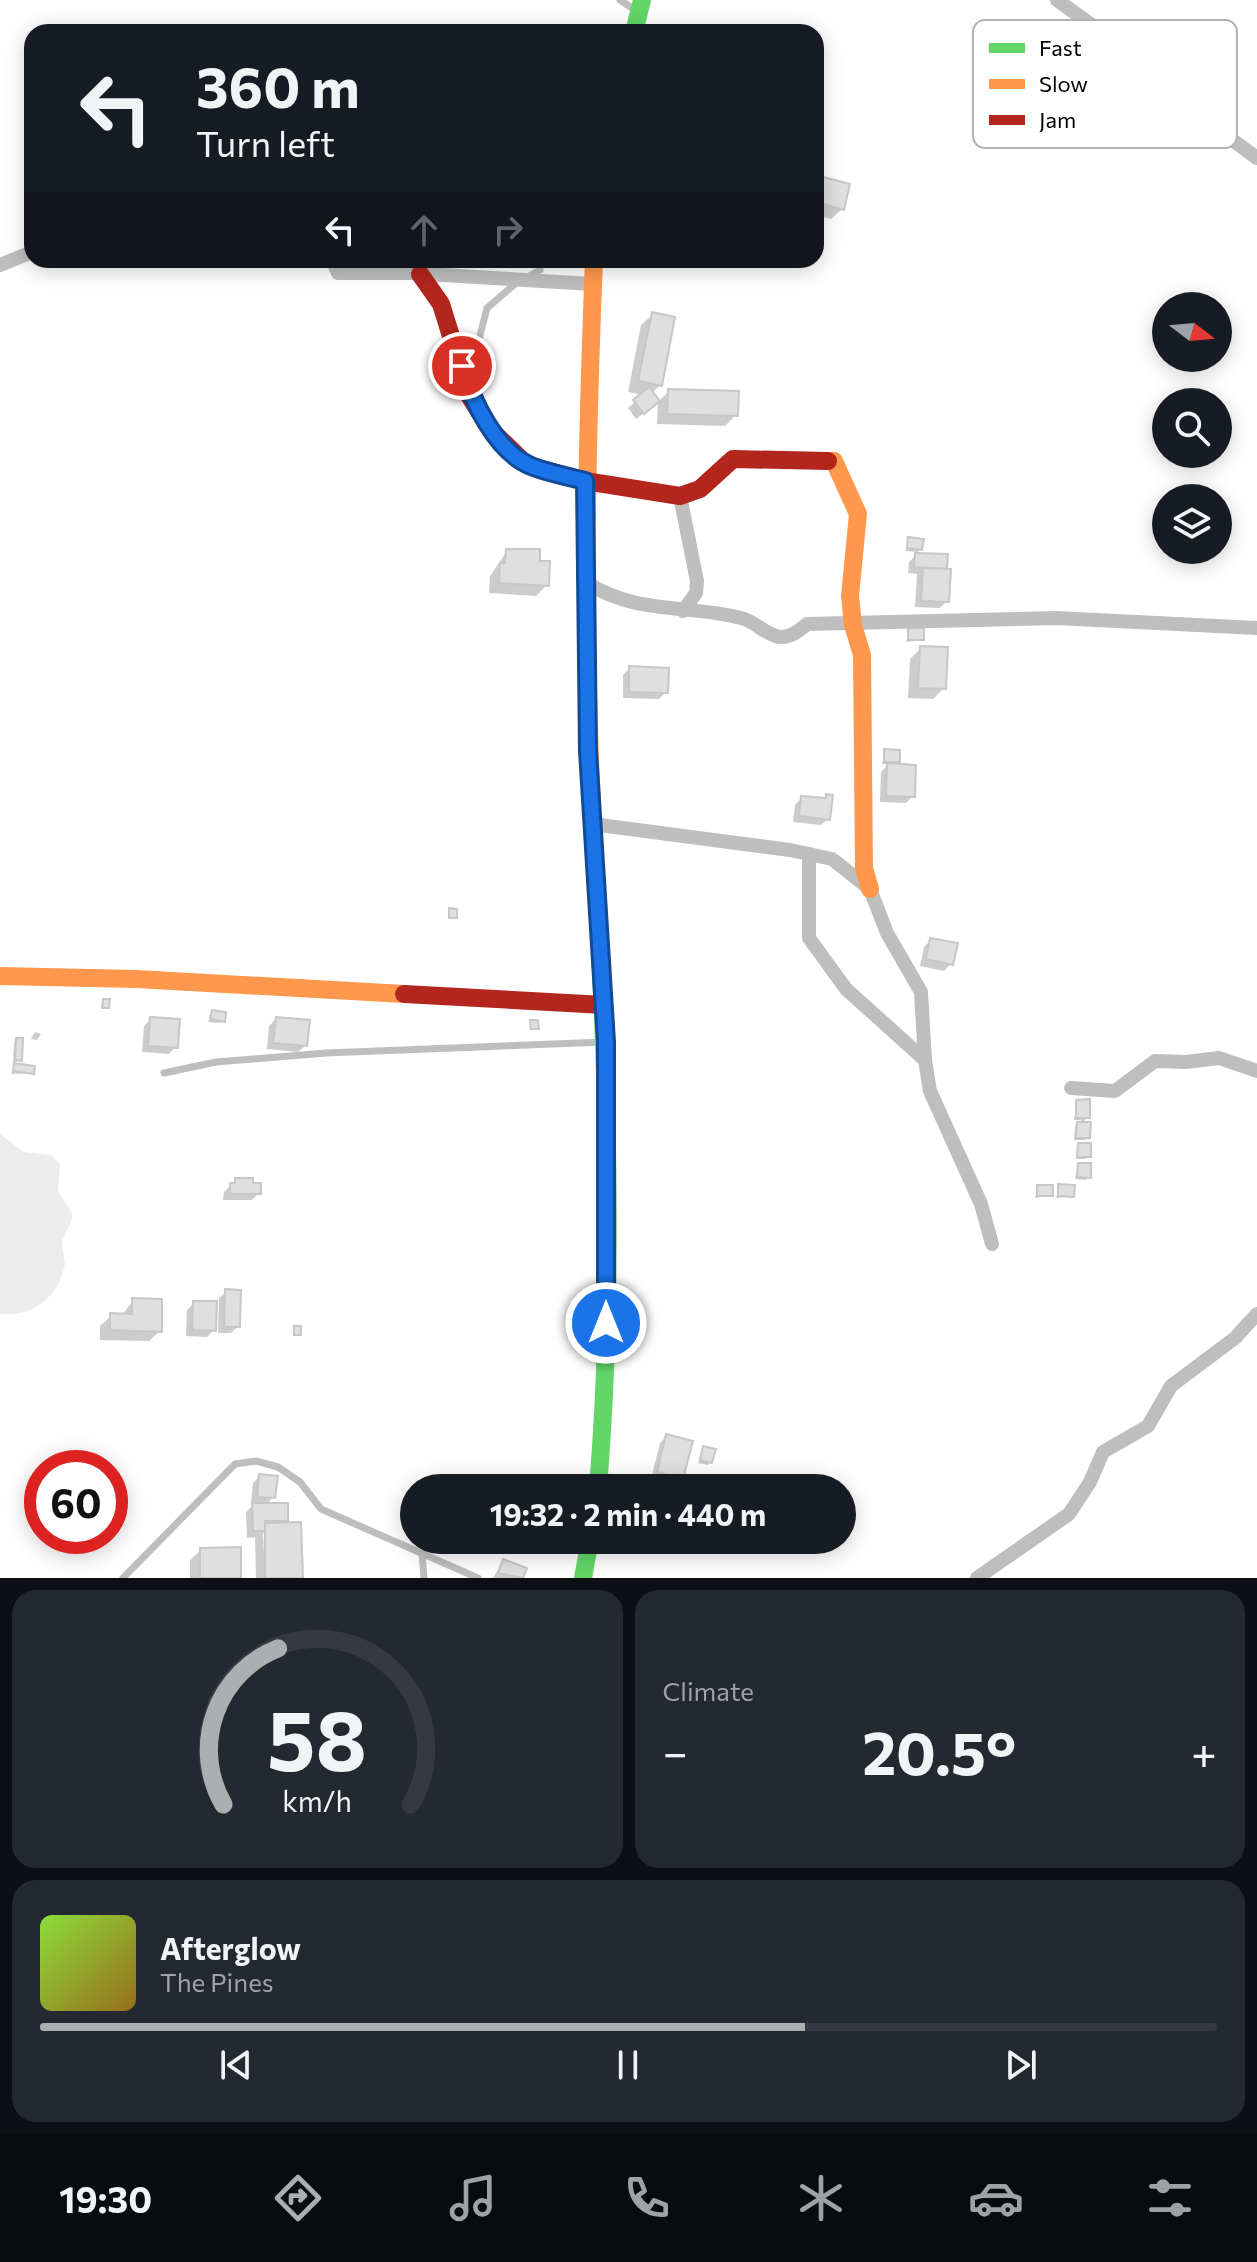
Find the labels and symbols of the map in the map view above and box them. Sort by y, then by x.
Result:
legend [973,20,1237,148]
text: Fast [1039,34,1082,61]
text: Slow [1039,70,1088,97]
text: Jam [1039,106,1076,133]
north arrow [1152,292,1232,372]
pin [428,332,496,400]
position arrow [564,1281,648,1365]
speed limit sign: 60 [24,1450,128,1554]

